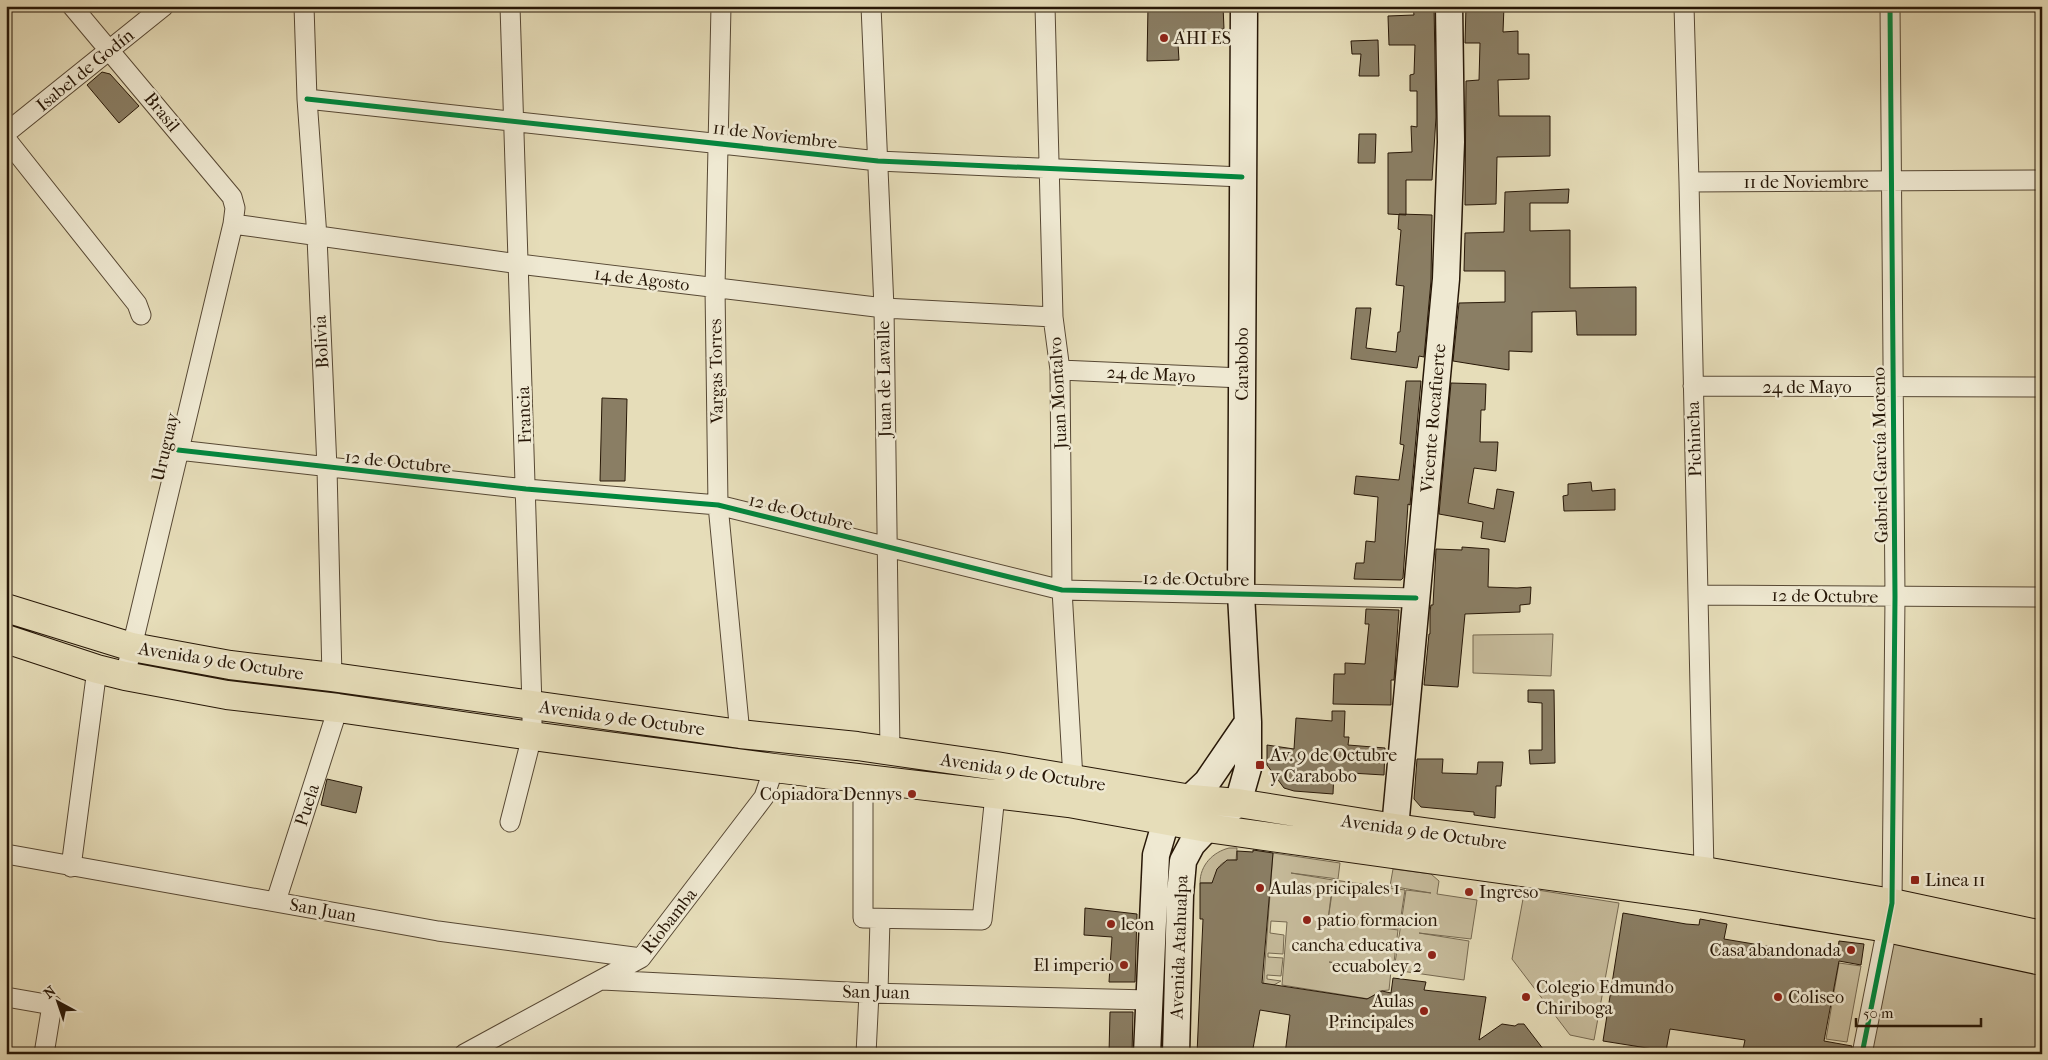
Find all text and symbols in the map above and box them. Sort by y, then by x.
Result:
street label: Isabel de Godín [32,24,139,116]
place label: AHI ES [1173,28,1231,49]
marker: AHI ES [1158,32,1170,44]
street label: Brasil [139,88,184,136]
street label: 11 de Noviembre [712,117,838,154]
street label: 11 de Noviembre [1743,172,1869,193]
street label: 14 de Agosto [593,263,691,296]
street label: Bolivia [310,314,333,369]
street label: Vargas Torres [705,318,728,425]
street label: Juan de Lavalle [873,320,896,439]
street label: Carabobo [1232,327,1253,401]
street label: Juan Montalvo [1045,336,1072,452]
street label: Vicente Rocafuerte [1416,343,1450,494]
street label: 24 de Mayo [1106,362,1196,387]
street label: Gabriel García Moreno [1868,367,1893,543]
street label: 24 de Mayo [1762,377,1852,398]
street label: Francia [513,385,536,444]
street label: Pichincha [1683,400,1706,477]
street label: Uruguay [147,409,184,483]
street label: 12 de Octubre [344,446,452,479]
street label: 12 de Octubre [747,489,855,536]
street label: 12 de Octubre [1143,568,1250,591]
street label: 12 de Octubre [1772,585,1879,608]
street label: Avenida 9 de Octubre [136,638,305,685]
street label: Avenida 9 de Octubre [537,696,706,741]
place label: Av. 9 de Octubre y Carabobo [1269,745,1397,787]
street label: Avenida 9 de Octubre [938,749,1107,796]
marker: Av. 9 de Octubre y Carabobo [1254,759,1266,771]
street label: Puela [291,781,324,829]
place label: Copiadora Dennys [760,784,902,805]
marker: Copiadora Dennys [906,788,918,800]
street label: Avenida 9 de Octubre [1339,810,1508,855]
place label: Linea 11 [1925,870,1985,891]
street label: Avenida Atahualpa [1166,874,1193,1020]
marker: Linea 11 [1909,874,1921,886]
place label: Aulas pricipales 1 [1269,878,1400,899]
marker: Aulas pricipales 1 [1254,882,1266,894]
place label: Ingreso [1479,882,1538,903]
street label: Riobamba [637,884,702,958]
marker: Ingreso [1463,886,1475,898]
street label: San Juan [288,894,358,927]
place label: patio formacion [1316,910,1438,931]
place label: leon [1120,914,1155,935]
marker: patio formacion [1301,914,1313,926]
marker: leon [1105,918,1117,930]
place label: cancha educativa ecuaboley 2 [1292,935,1423,977]
place label: Casa abandonada [1710,940,1842,961]
marker: Casa abandonada [1845,944,1857,956]
marker: cancha educativa ecuaboley 2 [1426,949,1438,961]
place label: El imperio [1033,955,1114,976]
marker: El imperio [1118,959,1130,971]
place label: Colegio Edmundo Chiriboga [1536,977,1674,1019]
north arrow [32,978,82,1028]
street label: San Juan [842,981,910,1004]
text: N [40,982,60,1002]
place label: Coliseo [1788,987,1844,1008]
place label: Aulas Principales [1328,991,1414,1033]
marker: Colegio Edmundo Chiriboga [1520,991,1532,1003]
marker: Coliseo [1772,991,1784,1003]
scale bar [1856,995,1980,1027]
text: 50 m [1863,1004,1894,1022]
marker: Aulas Principales [1418,1005,1430,1017]

